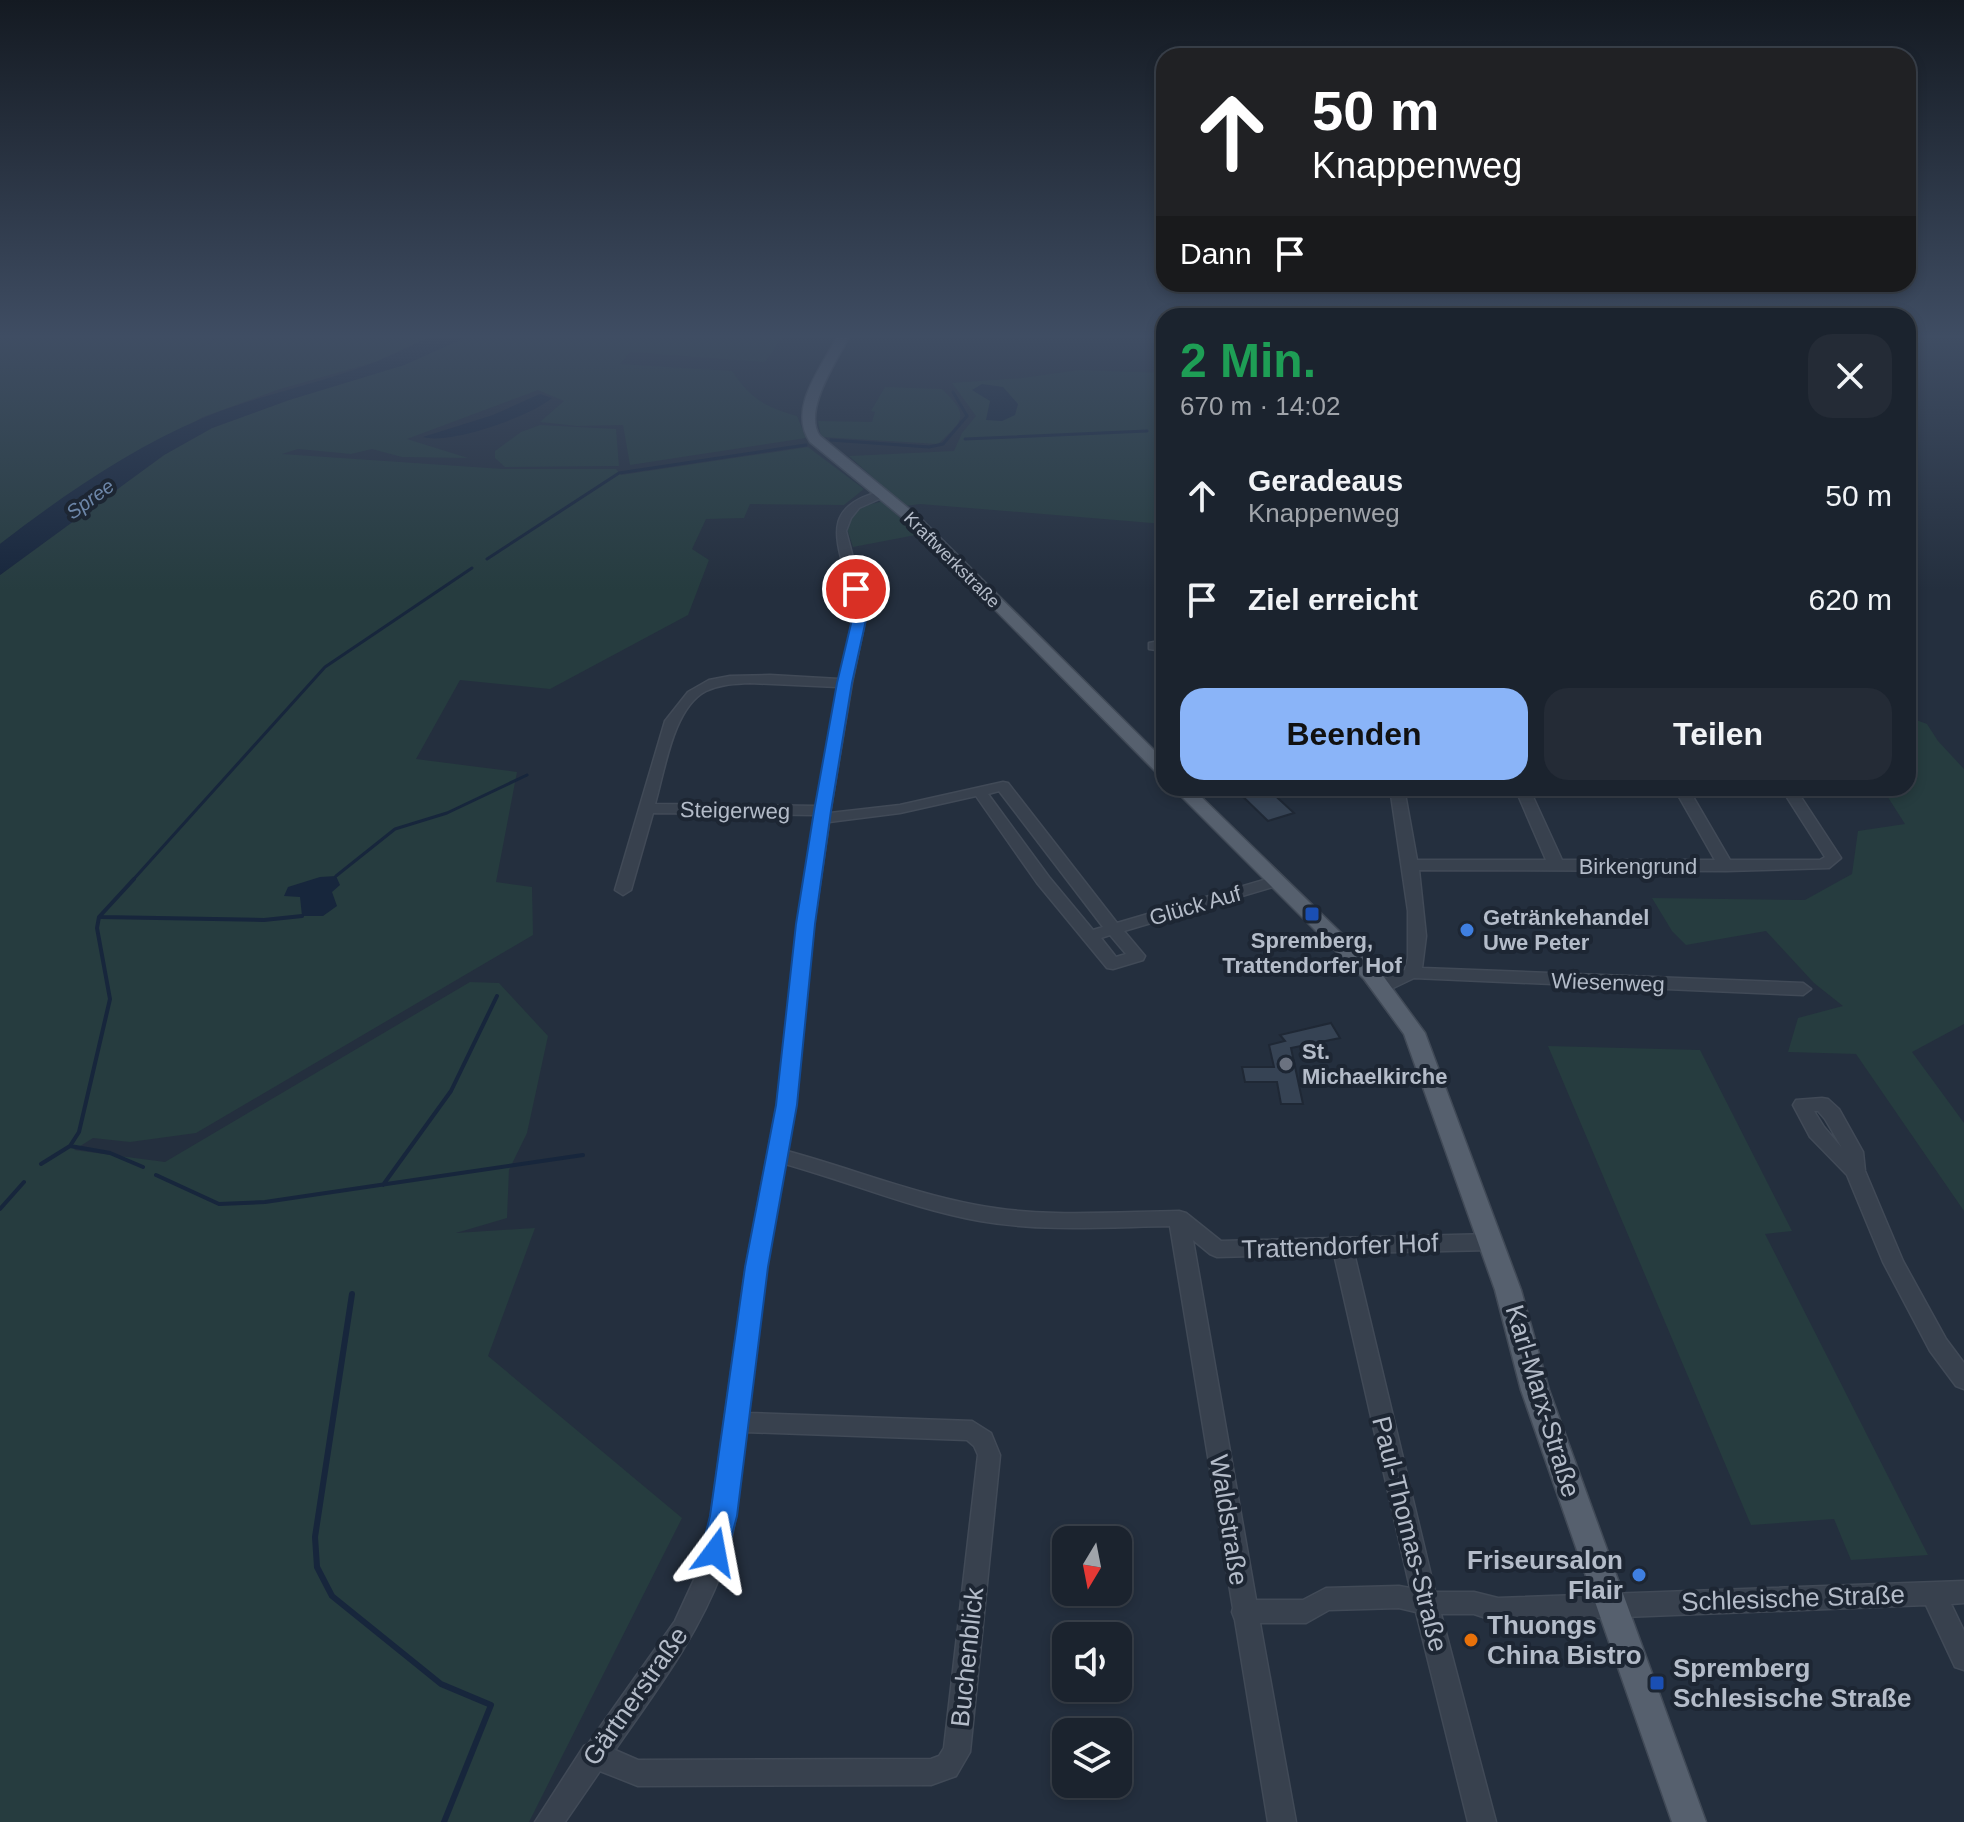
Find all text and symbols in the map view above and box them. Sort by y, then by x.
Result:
text: 50 m [1312,79,1440,142]
icon: ahead [1180,80,1284,184]
text: Knappenweg [1312,145,1522,186]
icon: arrive [1268,232,1312,276]
text: Dann [1180,237,1252,270]
text: 2 Min. [1180,334,1316,387]
button: close [1808,334,1892,418]
text: 670 m · 14:02 [1180,391,1340,421]
text: Geradeaus [1248,464,1403,497]
water label: Spree [62,474,118,524]
icon: ahead [1180,474,1224,518]
text: 50 m [1825,479,1892,512]
text: Knappenweg [1248,498,1400,528]
street label: Kraftwerkstraße [900,508,1004,612]
pin [822,555,890,623]
icon: arrive [834,567,878,611]
icon: arrive [1180,578,1224,622]
text: Ziel erreicht [1248,583,1418,616]
text: 620 m [1809,583,1892,616]
button: Beenden [1180,688,1528,780]
button: Teilen [1544,688,1892,780]
street label: Steigerweg [680,797,790,824]
street label: Birkengrund [1579,854,1697,879]
street label: Glück Auf [1146,880,1245,930]
marker: Spremberg, Trattendorfer Hof [1303,905,1321,923]
place label: Getränkehandel Uwe Peter [1483,905,1649,955]
marker: Getränkehandel Uwe Peter [1458,921,1476,939]
place label: Spremberg, Trattendorfer Hof [1222,928,1403,978]
street label: Wiesenweg [1551,968,1665,997]
place label: St. Michaelkirche [1302,1039,1448,1089]
marker: St. Michaelkirche [1277,1055,1295,1073]
street label: Trattendorfer Hof [1241,1228,1440,1264]
street label: Karl-Marx-Straße [1500,1301,1586,1501]
street label: Paul-Thomas-Straße [1366,1413,1454,1655]
street label: Waldstraße [1204,1452,1254,1588]
position arrow [673,1510,757,1594]
north arrow [1052,1526,1132,1606]
map controls [1052,1526,1132,1798]
place label: Friseursalon Flair [1467,1545,1623,1605]
marker: Friseursalon Flair [1630,1566,1648,1584]
street label: Schlesische Straße [1681,1579,1905,1617]
street label: Buchenblick [945,1585,989,1728]
place label: Thuongs China Bistro [1487,1610,1642,1670]
street label: Gärtnerstraße [576,1621,694,1771]
button: sound [1052,1622,1132,1702]
marker: Thuongs China Bistro [1462,1631,1480,1649]
place label: Spremberg Schlesische Straße [1673,1653,1911,1713]
marker: Spremberg Schlesische Straße [1648,1674,1666,1692]
button: layers [1052,1718,1132,1798]

